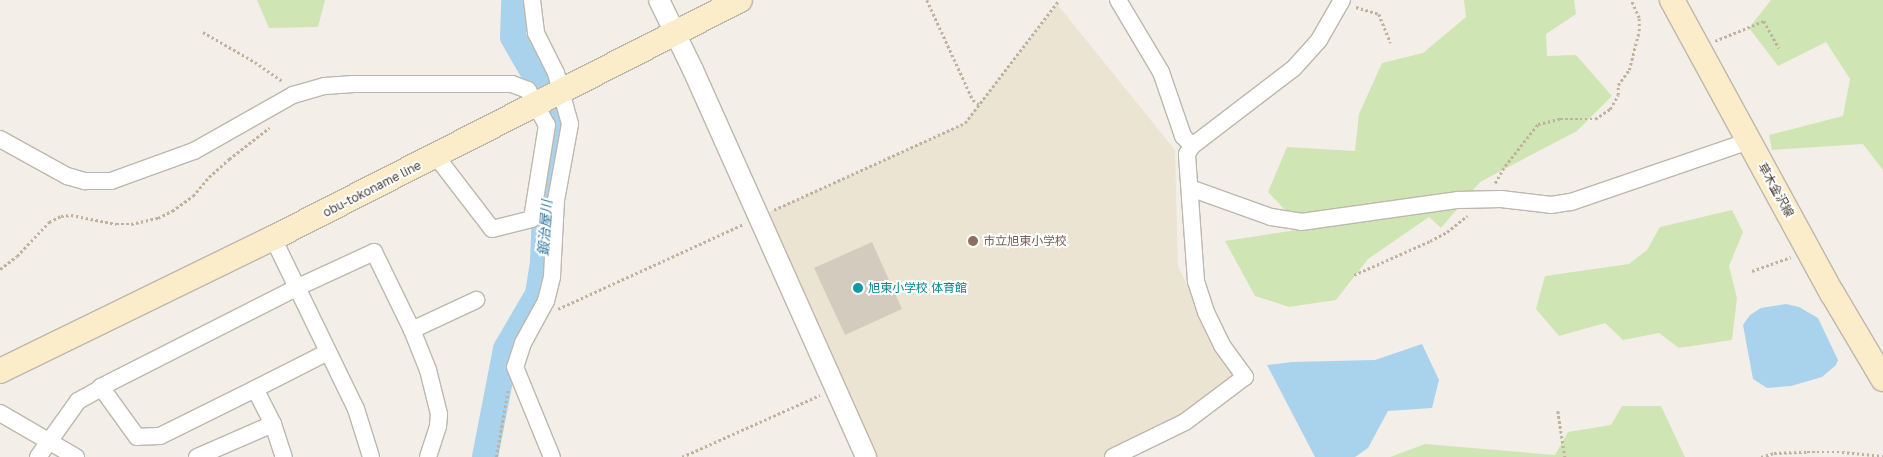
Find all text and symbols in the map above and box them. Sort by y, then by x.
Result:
street label: obu-tokoname line [320,158,424,220]
street label: 草木金沢線 [1755,160,1797,220]
water label: 鍛治屋川 [535,199,555,257]
place label: 市立旭東小学校 [983,234,1067,248]
marker: 市立旭東小学校 [967,235,979,247]
place label: 旭東小学校 体育館 [868,281,967,295]
marker: 旭東小学校 体育館 [852,282,864,294]

